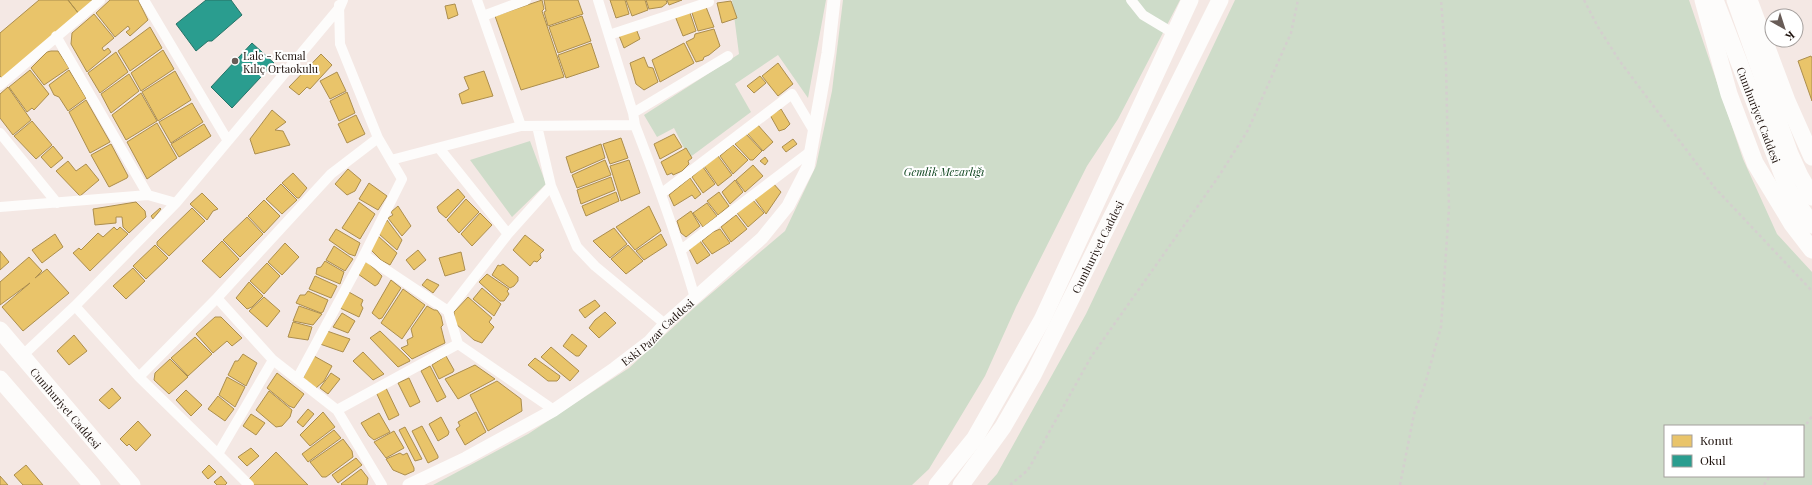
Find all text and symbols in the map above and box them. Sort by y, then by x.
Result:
north arrow [1764,8,1804,48]
text: K [1783,28,1798,45]
place label: Lale - Kemal Kılıç Ortaokulu [243,48,319,76]
marker: Lale - Kemal Kılıç Ortaokulu [230,56,240,66]
street label: Cumhuriyet Caddesi [1734,65,1785,165]
park label: Gemlik Mezarlığı [904,164,984,179]
street label: Cumhuriyet Caddesi [1068,198,1126,296]
street label: Eski Pazar Caddesi [618,295,696,368]
street label: Cumhuriyet Caddesi [27,364,105,451]
legend [1664,425,1804,477]
text: Konut [1700,432,1734,448]
text: Okul [1700,452,1726,468]

